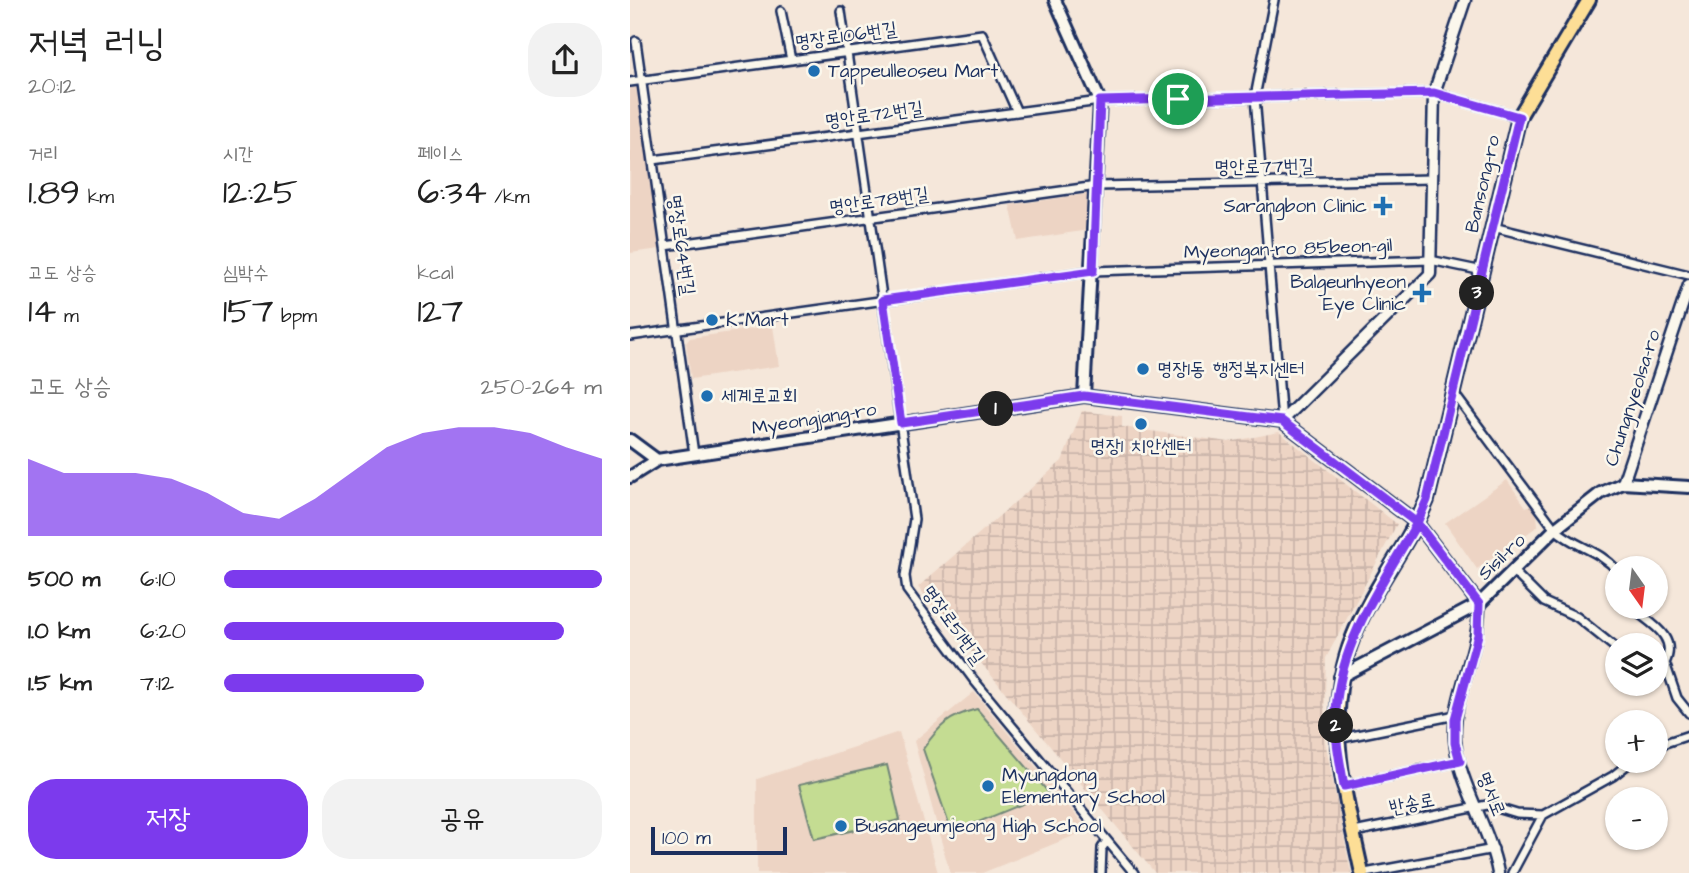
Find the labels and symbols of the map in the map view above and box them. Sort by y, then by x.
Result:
street label: 명장로106번길 [793,15,899,57]
place label: Tappeulleoseu Mart [828,58,998,85]
marker: Tappeulleoseu Mart [806,63,822,79]
pin [1148,69,1208,129]
street label: 명안로72번길 [823,95,925,135]
street label: Bansong-ro [1459,132,1508,236]
street label: 명안로77번길 [1214,153,1314,181]
street label: 명안로78번길 [827,181,931,221]
street label: 명장로64번길 [661,193,701,297]
place label: Sarangbon Clinic [1223,193,1367,221]
marker: Sarangbon Clinic [1373,196,1393,216]
street label: Myeongan-ro 85beon-gil [1183,232,1393,267]
place label: Balgeunhyeon Eye Clinic [1290,269,1406,319]
pin: 3 [1460,276,1494,310]
marker: Balgeunhyeon Eye Clinic [1412,283,1432,303]
place label: K Mart [726,307,789,334]
marker: K Mart [704,312,720,328]
street label: Chungnyeolsa-ro [1598,326,1669,470]
place label: 명장1동 행정복지센터 [1157,356,1305,383]
marker: 명장1동 행정복지센터 [1135,361,1151,377]
place label: 세계로교회 [721,383,797,410]
marker: 세계로교회 [699,388,715,404]
pin: 1 [978,392,1014,426]
street label: Myeongjang-ro [750,396,879,443]
marker: 명장1 치안센터 [1133,416,1149,432]
place label: 명장1 치안센터 [1090,433,1192,460]
street label: Sisil-ro [1472,527,1532,587]
north arrow [1605,556,1668,620]
street label: 명장로51번길 [915,580,991,670]
pin: 2 [1318,708,1354,744]
place label: Myungdong Elementary School [1002,762,1165,812]
street label: 명서로 [1470,768,1512,820]
marker: Myungdong Elementary School [980,778,996,794]
street label: 반송로 [1387,786,1437,822]
place label: Busangeumjeong High School [855,813,1102,841]
marker: Busangeumjeong High School [833,818,849,834]
scale bar [651,824,788,856]

